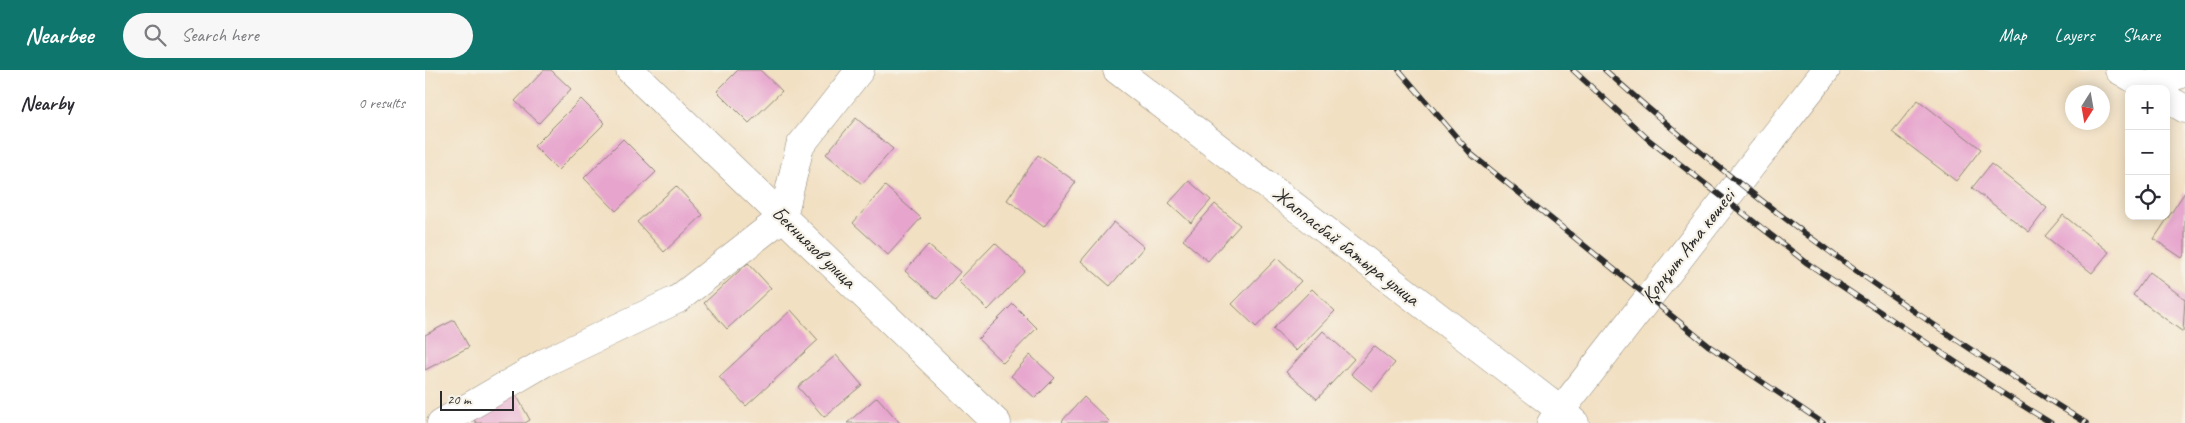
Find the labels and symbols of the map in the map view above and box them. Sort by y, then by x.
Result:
north arrow [2065,85,2110,130]
street label: Жаппасбай батыра улица [1267,181,1426,312]
street label: Қорқыт Ата көшесі [1636,182,1742,308]
street label: Бекниязов улица [766,200,862,294]
scale bar [440,388,514,411]

